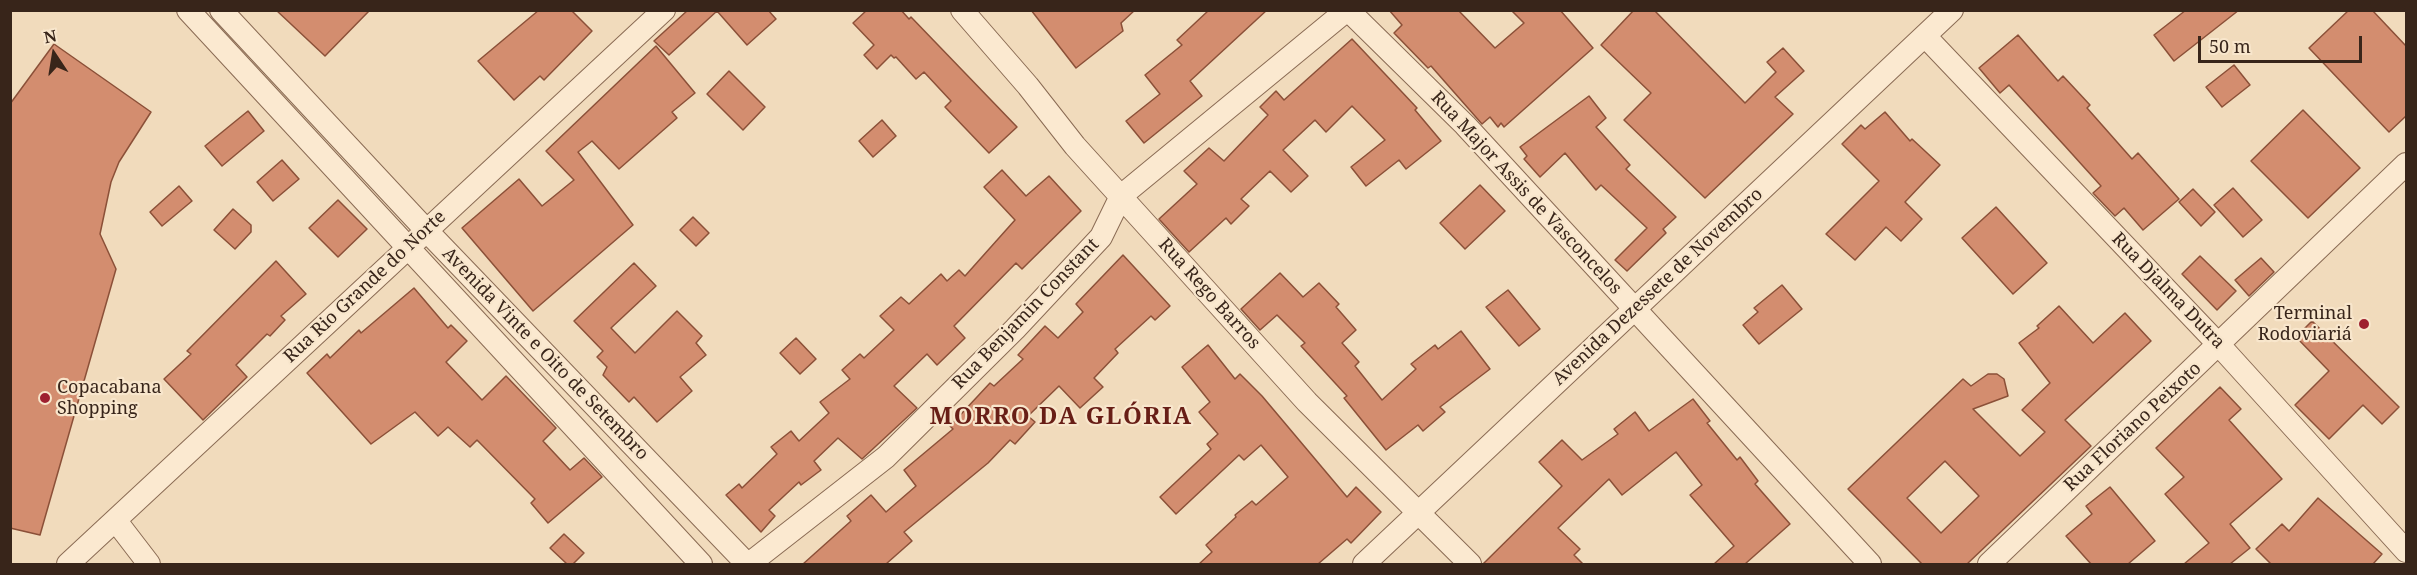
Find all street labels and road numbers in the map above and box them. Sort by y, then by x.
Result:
street label: Rua Major Assis de Vasconcelos [1426,87,1626,299]
street label: Avenida Dezessete de Novembro [1548,184,1768,390]
street label: Rua Rio Grande do Norte [280,206,450,368]
street label: Rua Djalma Dutra [2107,228,2229,354]
street label: Rua Benjamin Constant [948,234,1104,394]
street label: Rua Rego Barros [1154,234,1264,354]
street label: Avenida Vinte e Oito de Setembro [437,243,653,465]
street label: Rua Floriano Peixoto [2060,358,2206,496]

